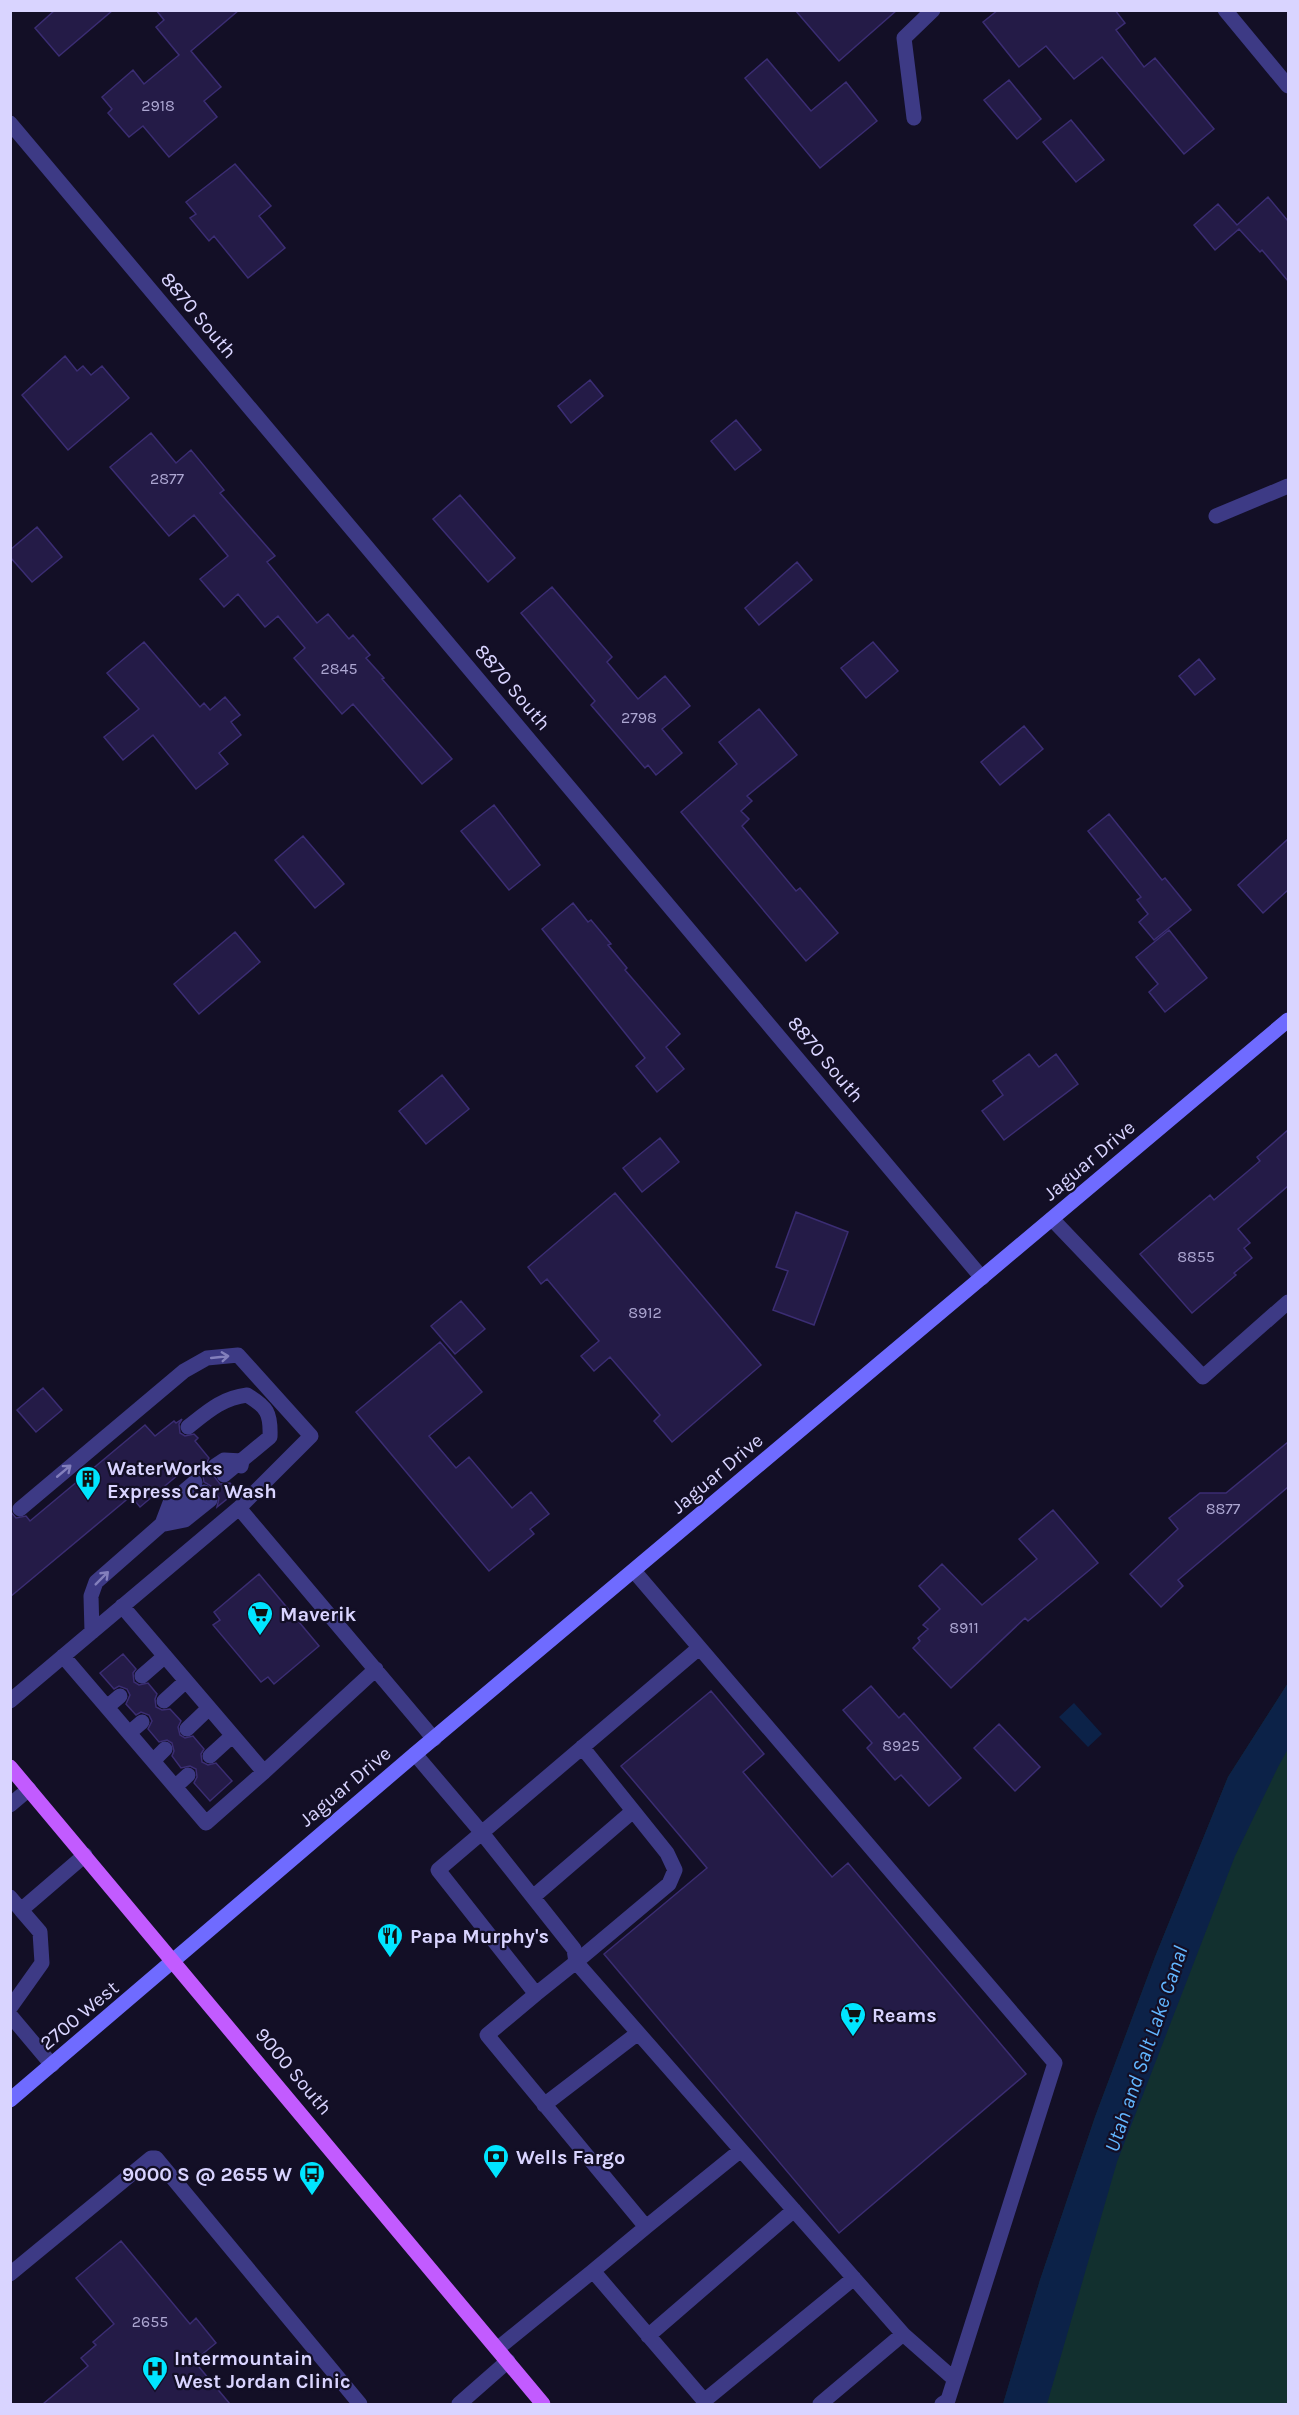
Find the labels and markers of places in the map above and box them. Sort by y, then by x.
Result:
place label: WaterWorks Express Car Wash [107,1457,277,1503]
building icon: WaterWorks Express Car Wash [73,1464,103,1502]
supermarket icon: Maverik [245,1599,275,1637]
place label: Maverik [280,1603,357,1626]
restaurant icon: Papa Murphy's [375,1921,405,1959]
place label: Papa Murphy's [410,1925,549,1948]
supermarket icon: Reams [838,2000,868,2038]
place label: Reams [872,2004,937,2027]
bank icon: Wells Fargo [481,2142,511,2180]
place label: Wells Fargo [516,2146,625,2169]
bus stop icon: 9000 S @ 2655 W [297,2159,327,2197]
place label: 9000 S @ 2655 W [122,2163,292,2186]
place label: Intermountain West Jordan Clinic [174,2347,351,2393]
hospital icon: Intermountain West Jordan Clinic [140,2354,170,2392]

